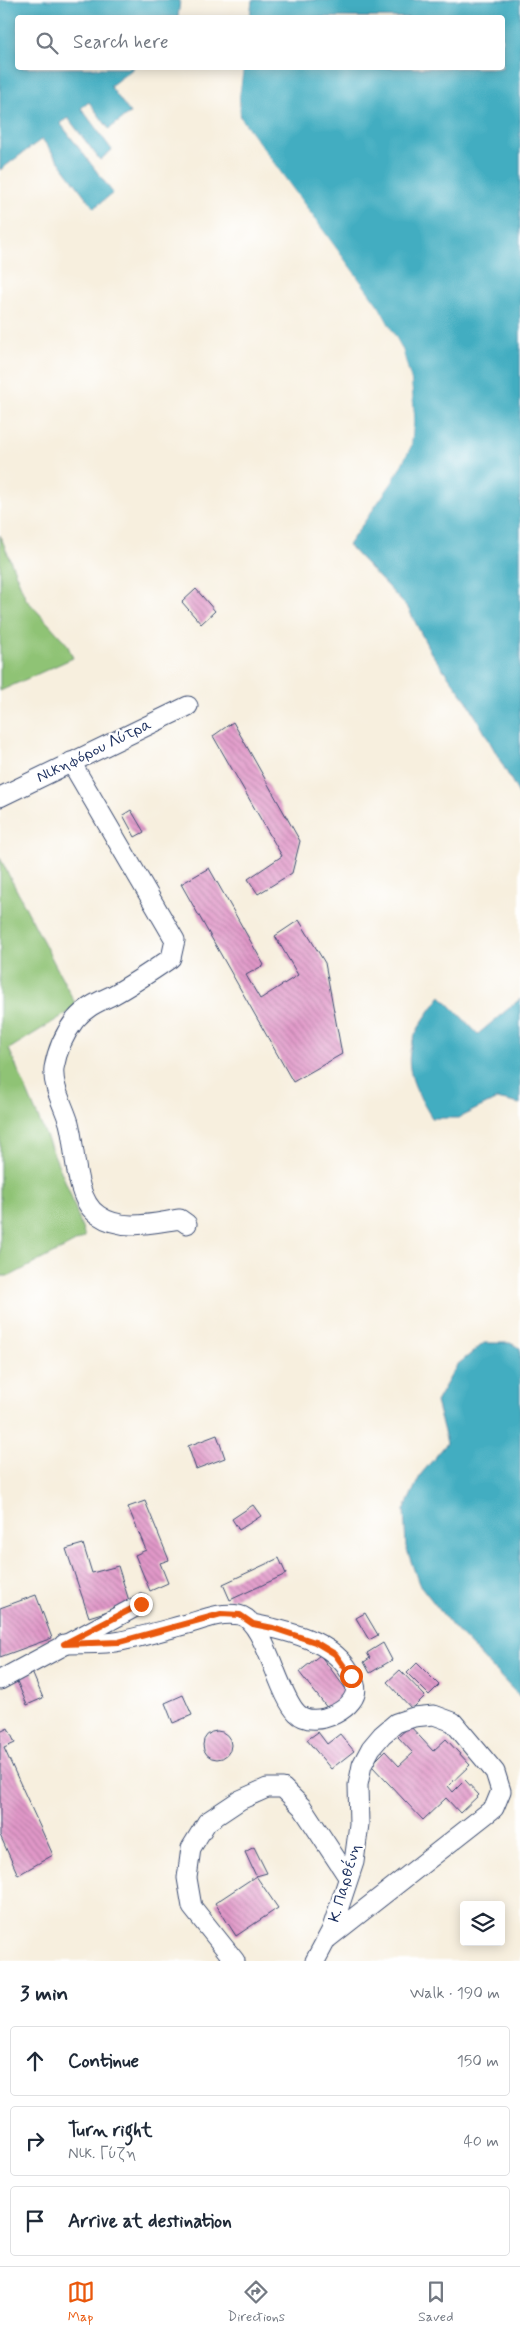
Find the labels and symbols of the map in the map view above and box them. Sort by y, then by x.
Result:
street label: Νικηφόρου Λύτρα [33,714,155,788]
route end [130,1593,153,1616]
route start [340,1665,363,1688]
street label: Κ. Παρθένη [323,1841,366,1925]

